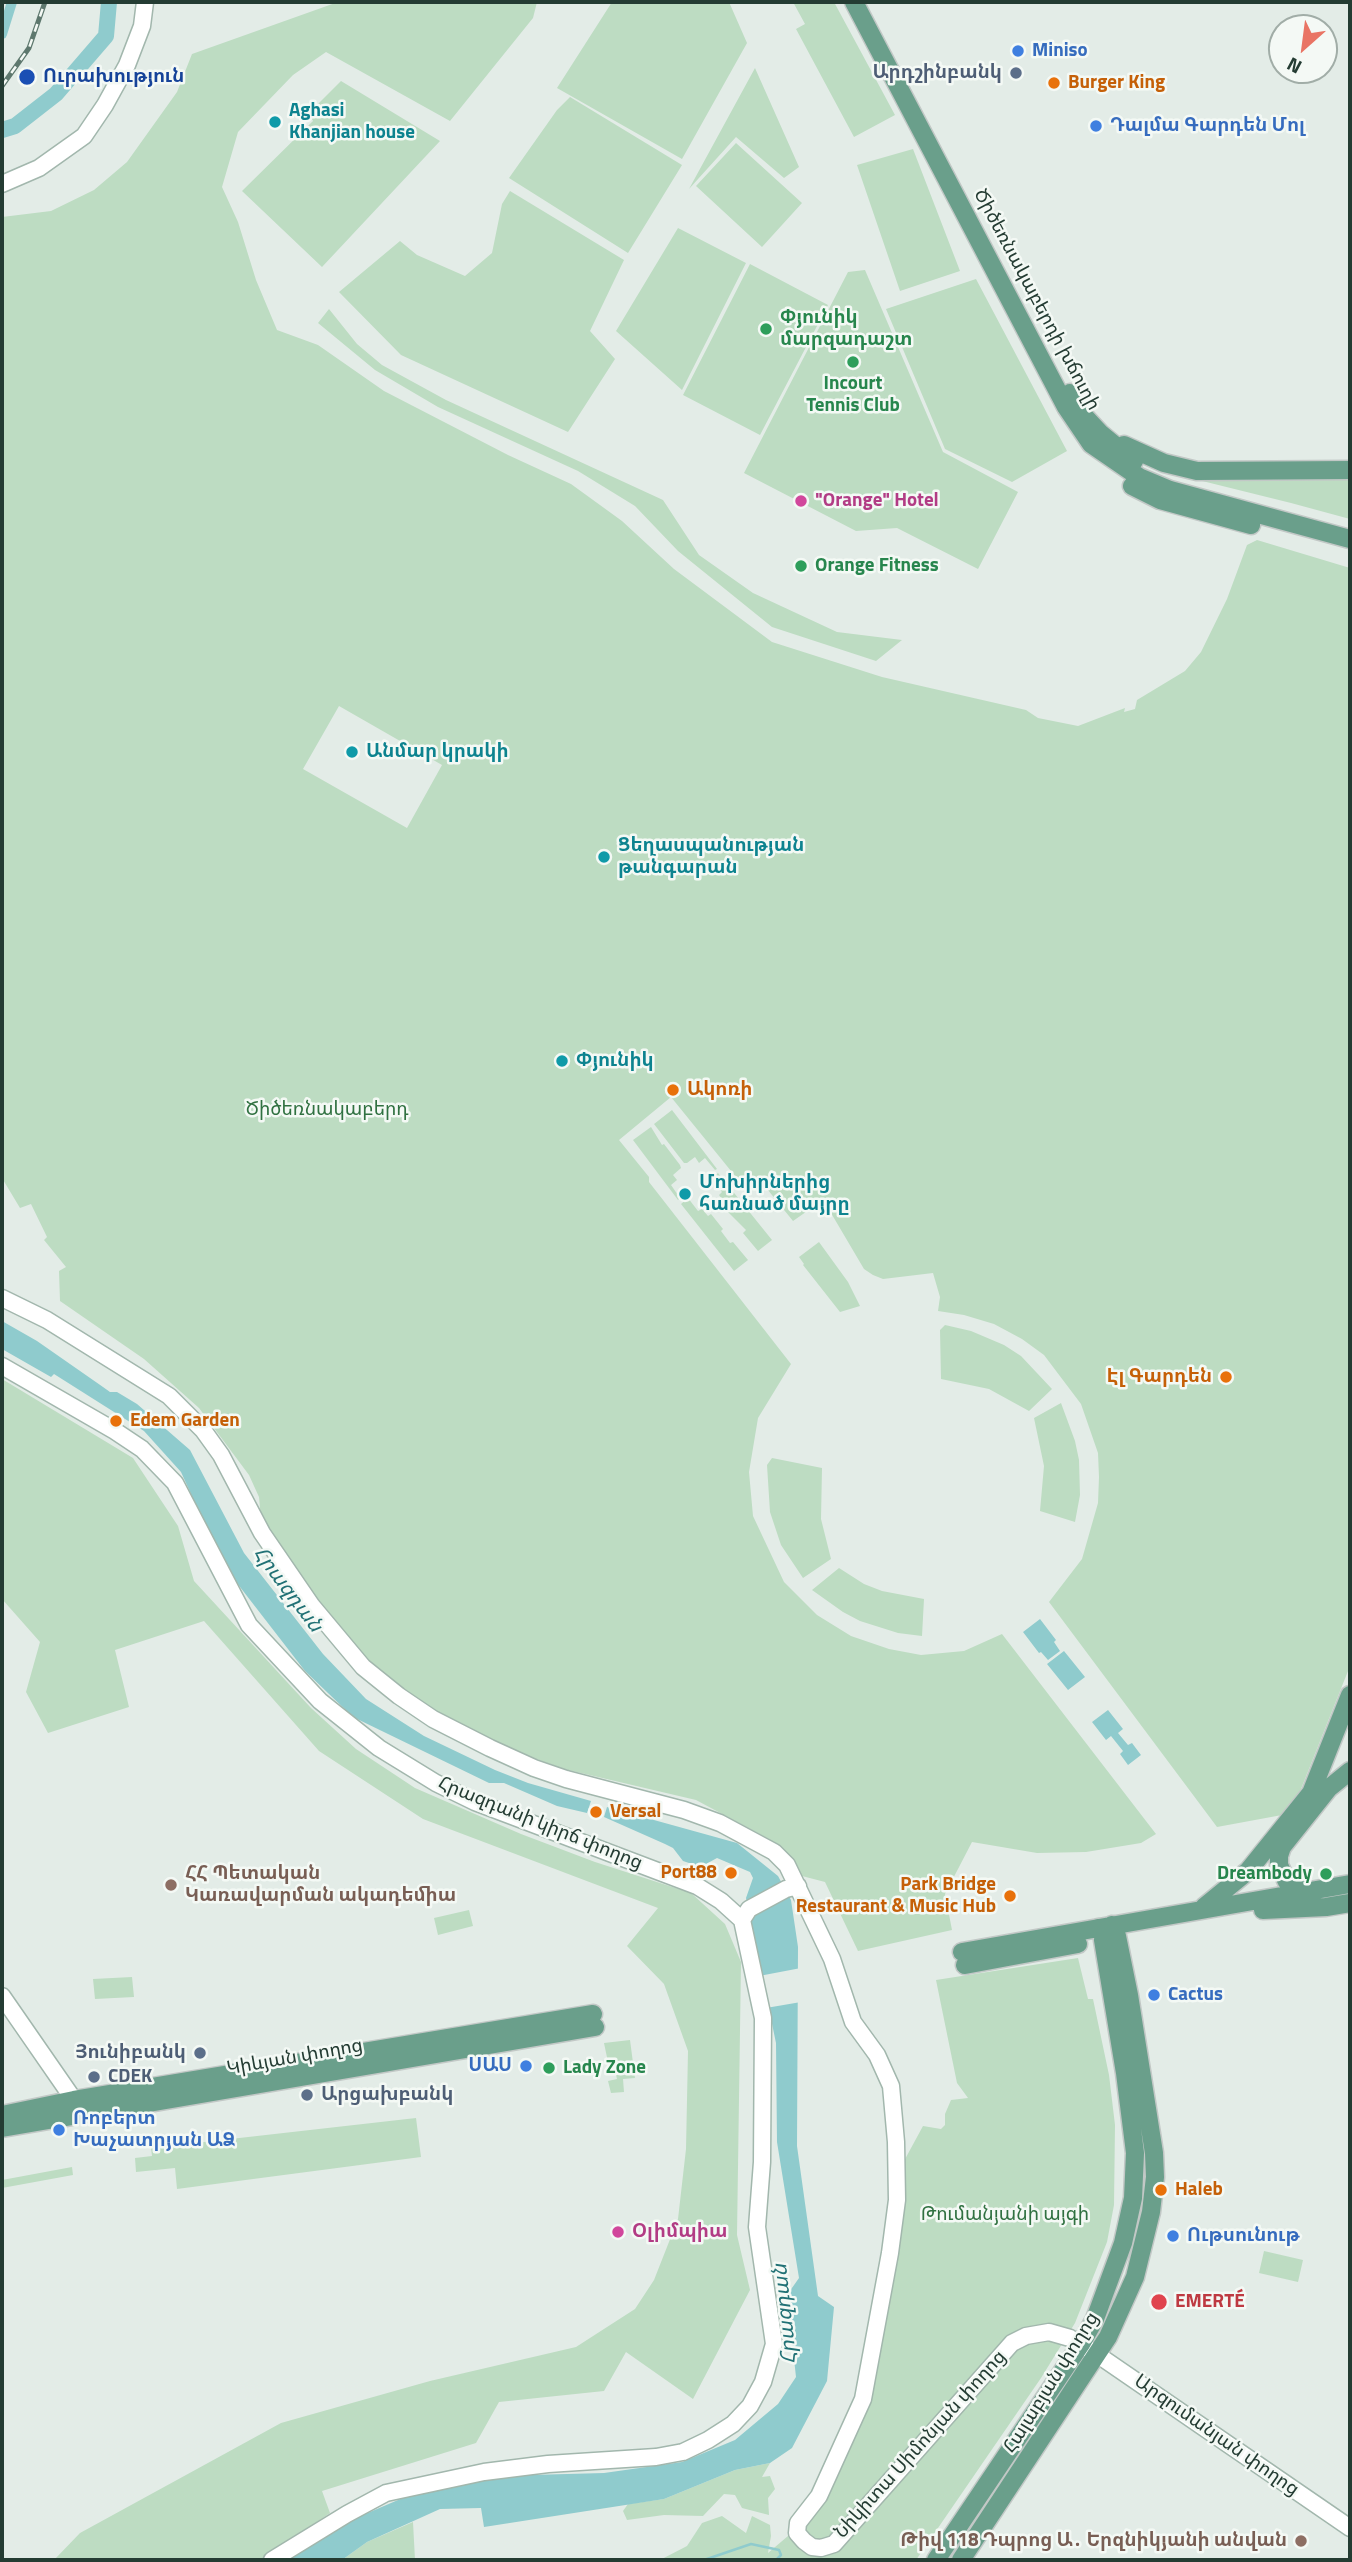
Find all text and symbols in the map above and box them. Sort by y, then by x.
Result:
north arrow [1268,14,1338,84]
place label: Miniso [1032,40,1088,62]
marker: Miniso [1010,43,1026,59]
text: N [1281,50,1306,82]
place label: Արդշինբանկ [872,62,1002,84]
marker: Արդշինբանկ [1008,65,1024,81]
place label: Ուրախություն [43,66,184,88]
marker: Ուրախություն [17,67,37,87]
place label: Burger King [1068,72,1165,94]
marker: Burger King [1046,75,1062,91]
place label: Aghasi Khanjian house [289,100,415,144]
marker: Aghasi Khanjian house [267,114,283,130]
place label: Դալմա Գարդեն Մոլ [1110,115,1305,137]
marker: Դալմա Գարդեն Մոլ [1088,118,1104,134]
street label: Ծիծեռնակաբերդի խճուղի [968,185,1104,415]
place label: Փյունիկ մարզադաշտ [780,307,912,351]
marker: Փյունիկ մարզադաշտ [758,321,774,337]
marker: Incourt Tennis Club [845,354,861,370]
place label: Incourt Tennis Club [806,373,900,417]
place label: "Orange" Hotel [815,490,939,512]
marker: "Orange" Hotel [793,493,809,509]
place label: Orange Fitness [815,555,939,577]
marker: Orange Fitness [793,558,809,574]
place label: Անմար կրակի [366,741,509,763]
marker: Անմար կրակի [344,744,360,760]
place label: Ցեղասպանության թանգարան [618,835,804,879]
marker: Ցեղասպանության թանգարան [596,849,612,865]
place label: Փյունիկ [576,1050,654,1072]
marker: Փյունիկ [554,1053,570,1069]
place label: Ակոռի [687,1079,752,1101]
marker: Ակոռի [665,1082,681,1098]
park label: Ծիծեռնակաբերդ [245,1099,409,1121]
place label: Մոխիրներից հառնած մայրը [699,1172,850,1216]
marker: Մոխիրներից հառնած մայրը [677,1186,693,1202]
place label: Էլ Գարդեն [1106,1366,1212,1388]
marker: Էլ Գարդեն [1218,1369,1234,1385]
place label: Edem Garden [130,1410,240,1432]
marker: Edem Garden [108,1413,124,1429]
water label: Հրազդան [247,1542,327,1638]
street label: Հրազդանի կիրճ փողոց [435,1773,645,1875]
place label: Versal [610,1801,661,1823]
marker: Versal [588,1804,604,1820]
place label: Port88 [660,1862,717,1884]
place label: ՀՀ Պետական Կառավարման ակադեմիա [185,1863,456,1907]
place label: Dreambody [1217,1863,1312,1885]
marker: Port88 [723,1865,739,1881]
marker: Dreambody [1318,1866,1334,1882]
place label: Park Bridge Restaurant & Music Hub [796,1874,996,1918]
marker: ՀՀ Պետական Կառավարման ակադեմիա [163,1877,179,1893]
marker: Park Bridge Restaurant & Music Hub [1002,1888,1018,1904]
place label: Cactus [1168,1984,1223,2006]
marker: Cactus [1146,1987,1162,2003]
street label: Կիևյան փողոց [225,2035,365,2081]
place label: Յունիբանկ [75,2042,186,2064]
marker: Յունիբանկ [192,2045,208,2061]
place label: ՍԱՍ [468,2055,512,2077]
place label: Lady Zone [563,2057,646,2079]
marker: ՍԱՍ [518,2058,534,2074]
marker: Lady Zone [541,2060,557,2076]
place label: CDEK [108,2066,152,2088]
marker: CDEK [86,2069,102,2085]
place label: Արցախբանկ [321,2084,453,2106]
marker: Արցախբանկ [299,2087,315,2103]
place label: Ռոբերտ Խաչատրյան ԱՁ [73,2108,235,2152]
marker: Ռոբերտ Խաչատրյան ԱՁ [51,2122,67,2138]
place label: Haleb [1175,2179,1223,2201]
marker: Haleb [1153,2182,1169,2198]
park label: Թումանյանի այգի [921,2204,1089,2226]
place label: Օլիմպիա [632,2221,727,2243]
marker: Օլիմպիա [610,2224,626,2240]
place label: Ութսունութ [1187,2225,1300,2247]
marker: Ութսունութ [1165,2228,1181,2244]
water label: Հրազդան [768,2263,804,2365]
place label: EMERTÉ [1175,2291,1245,2313]
marker: EMERTÉ [1149,2292,1169,2312]
street label: Հալաբյան փողոց [999,2308,1105,2458]
street label: Նիկիտա Սիմոնյան փողոց [830,2346,1012,2544]
street label: Արզումանյան փողոց [1129,2370,1303,2502]
place label: Թիվ 118 Դպրոց Ա․ Երզնիկյանի անվան [900,2530,1287,2552]
marker: Թիվ 118 Դպրոց Ա․ Երզնիկյանի անվան [1293,2533,1309,2549]

